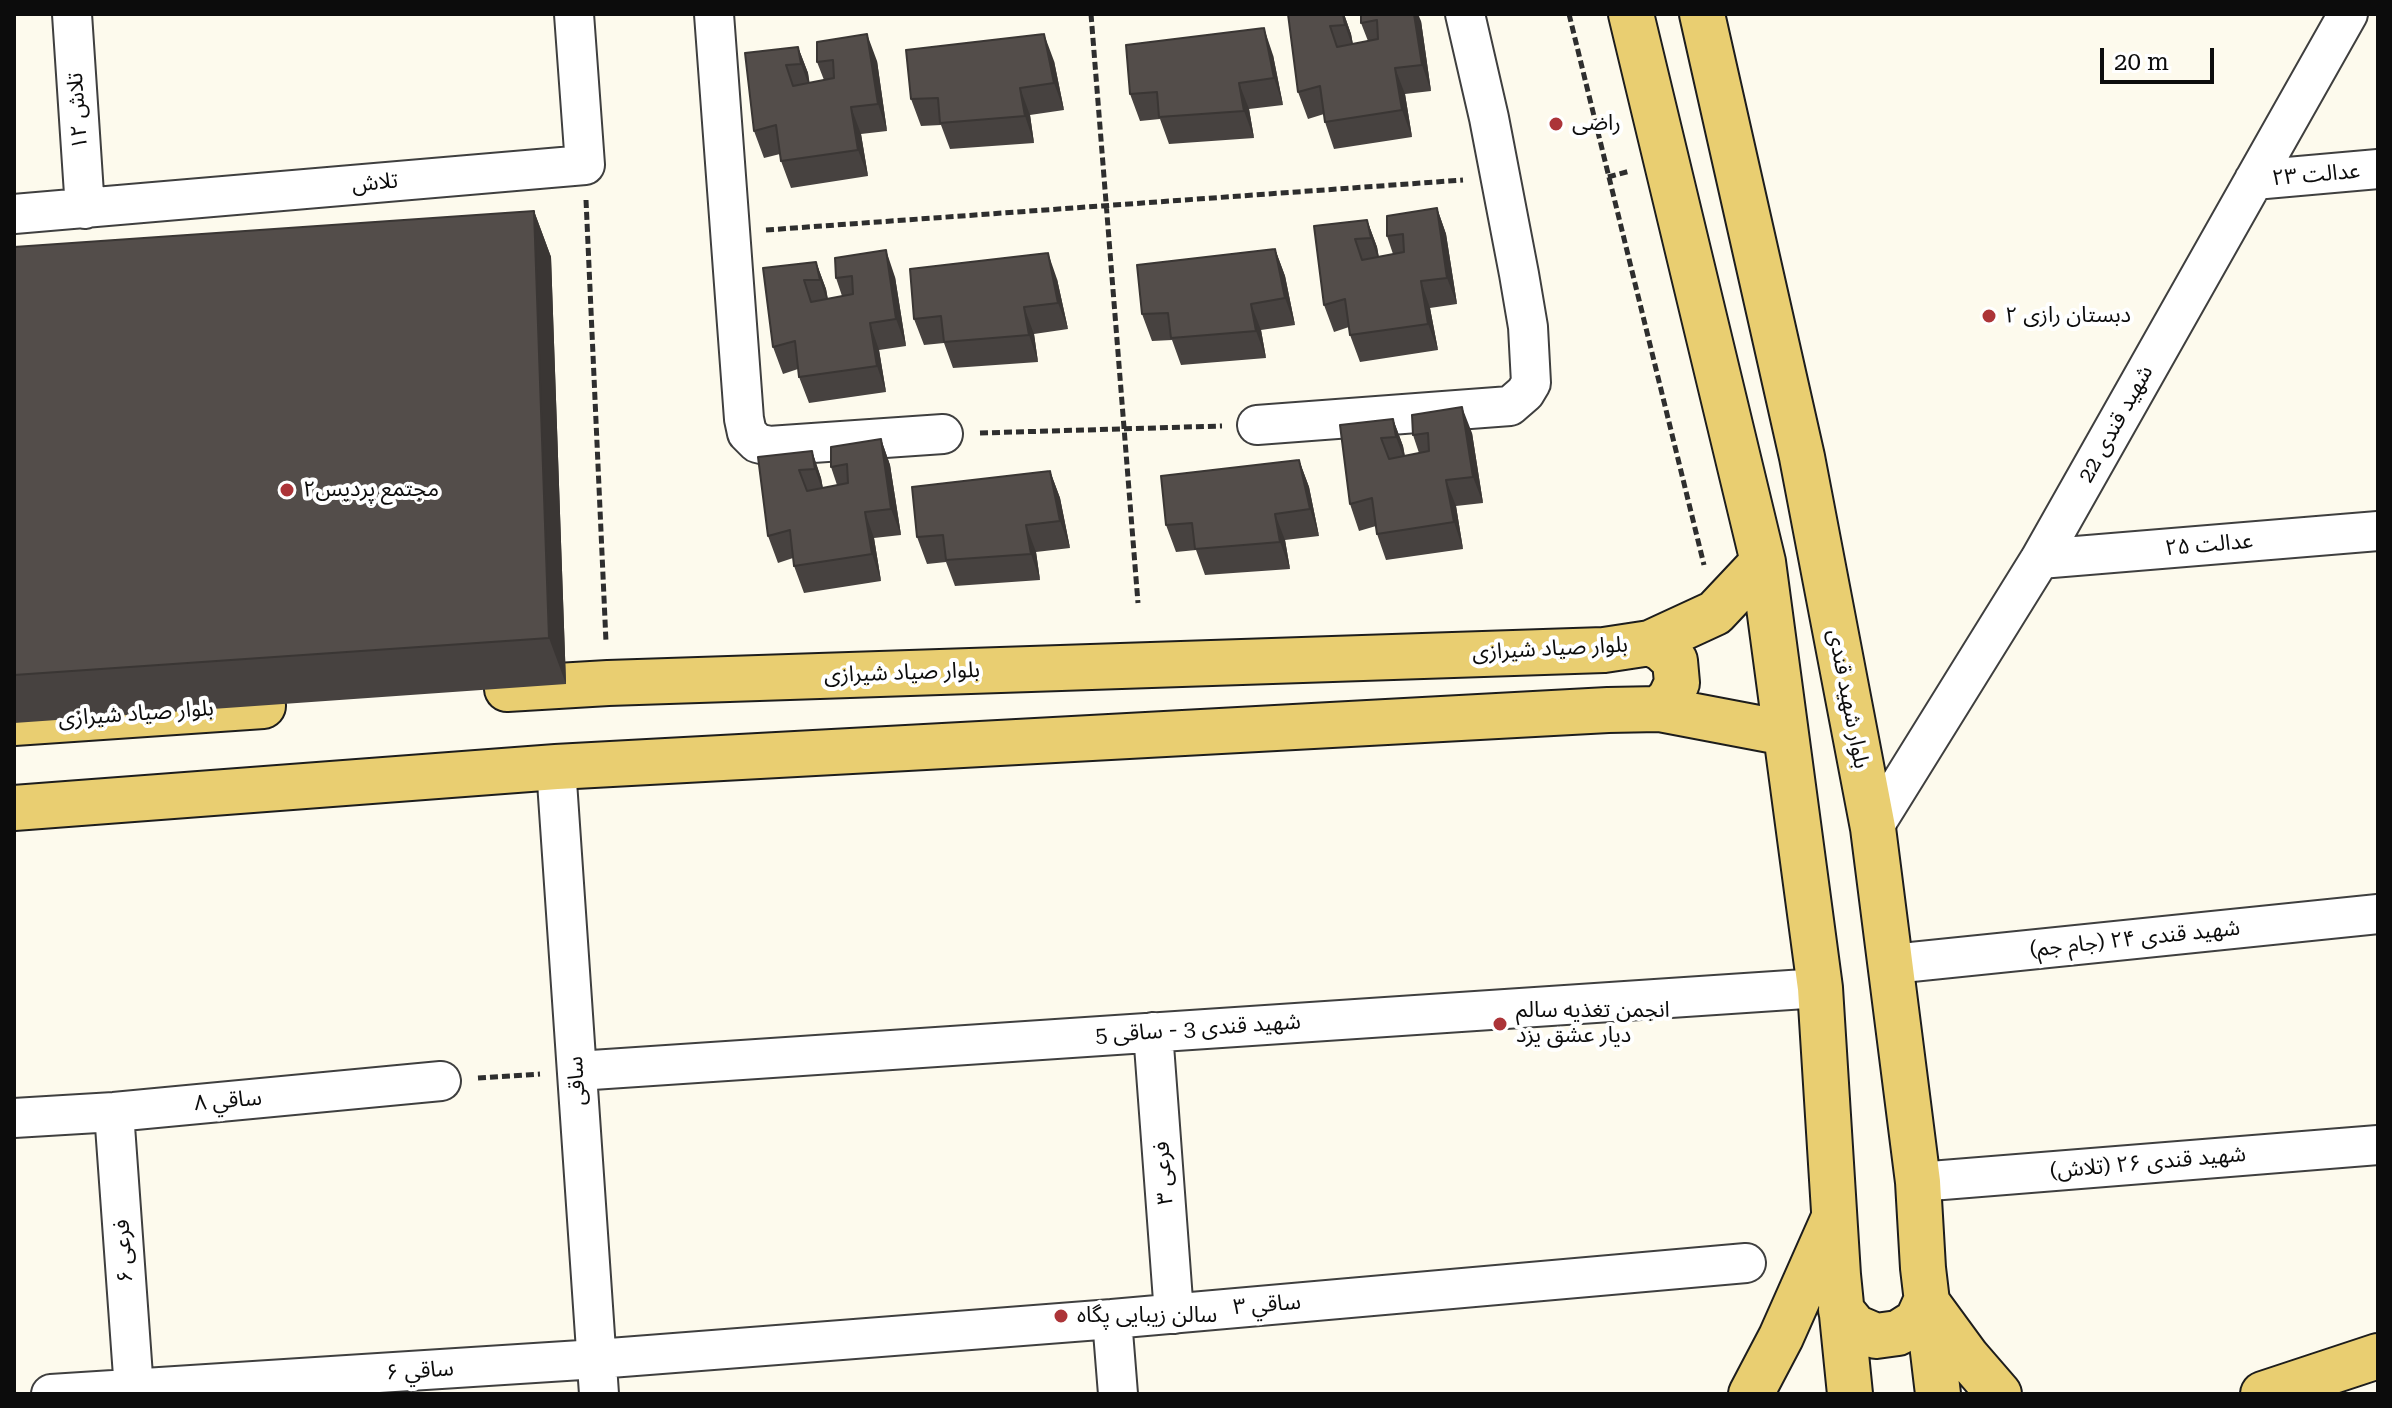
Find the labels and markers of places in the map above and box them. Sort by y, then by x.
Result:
place label: راضی [1572,111,1621,137]
marker: راضی [1547,115,1565,133]
place label: دبستان رازی ۲ [2005,303,2131,329]
marker: دبستان رازی ۲ [1980,307,1998,325]
place label: مجتمع پردیس۲ [303,477,439,503]
marker: مجتمع پردیس۲ [278,481,296,499]
place label: انجمن تغذیه سالم دیار عشق یزد [1516,998,1670,1050]
marker: انجمن تغذیه سالم دیار عشق یزد [1491,1015,1509,1033]
place label: سالن زیبایی پگاه [1077,1303,1217,1329]
marker: سالن زیبایی پگاه [1052,1307,1070,1325]

